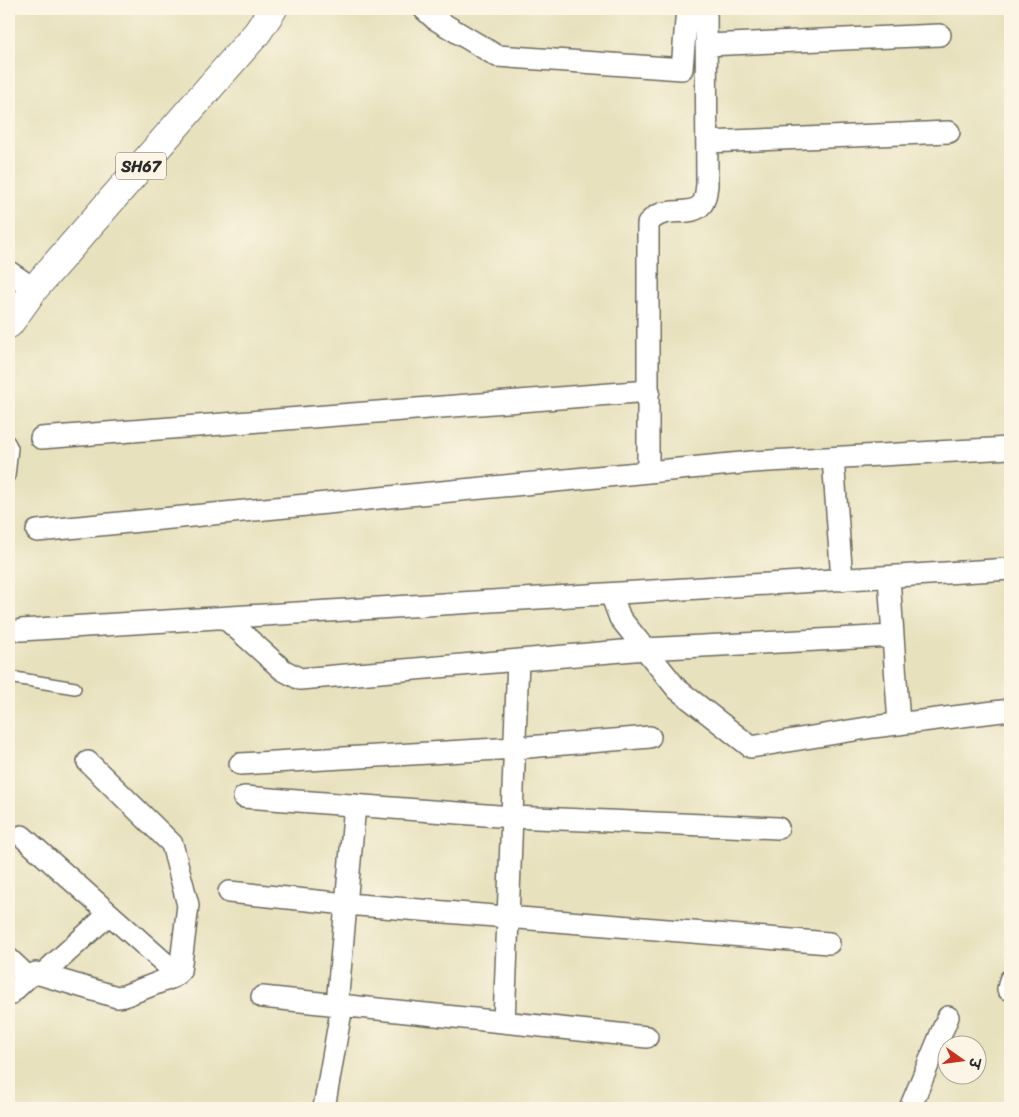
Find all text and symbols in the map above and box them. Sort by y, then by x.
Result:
road number: SH67 [116,153,166,180]
north arrow [936,1034,986,1084]
text: उ [960,1054,988,1072]

